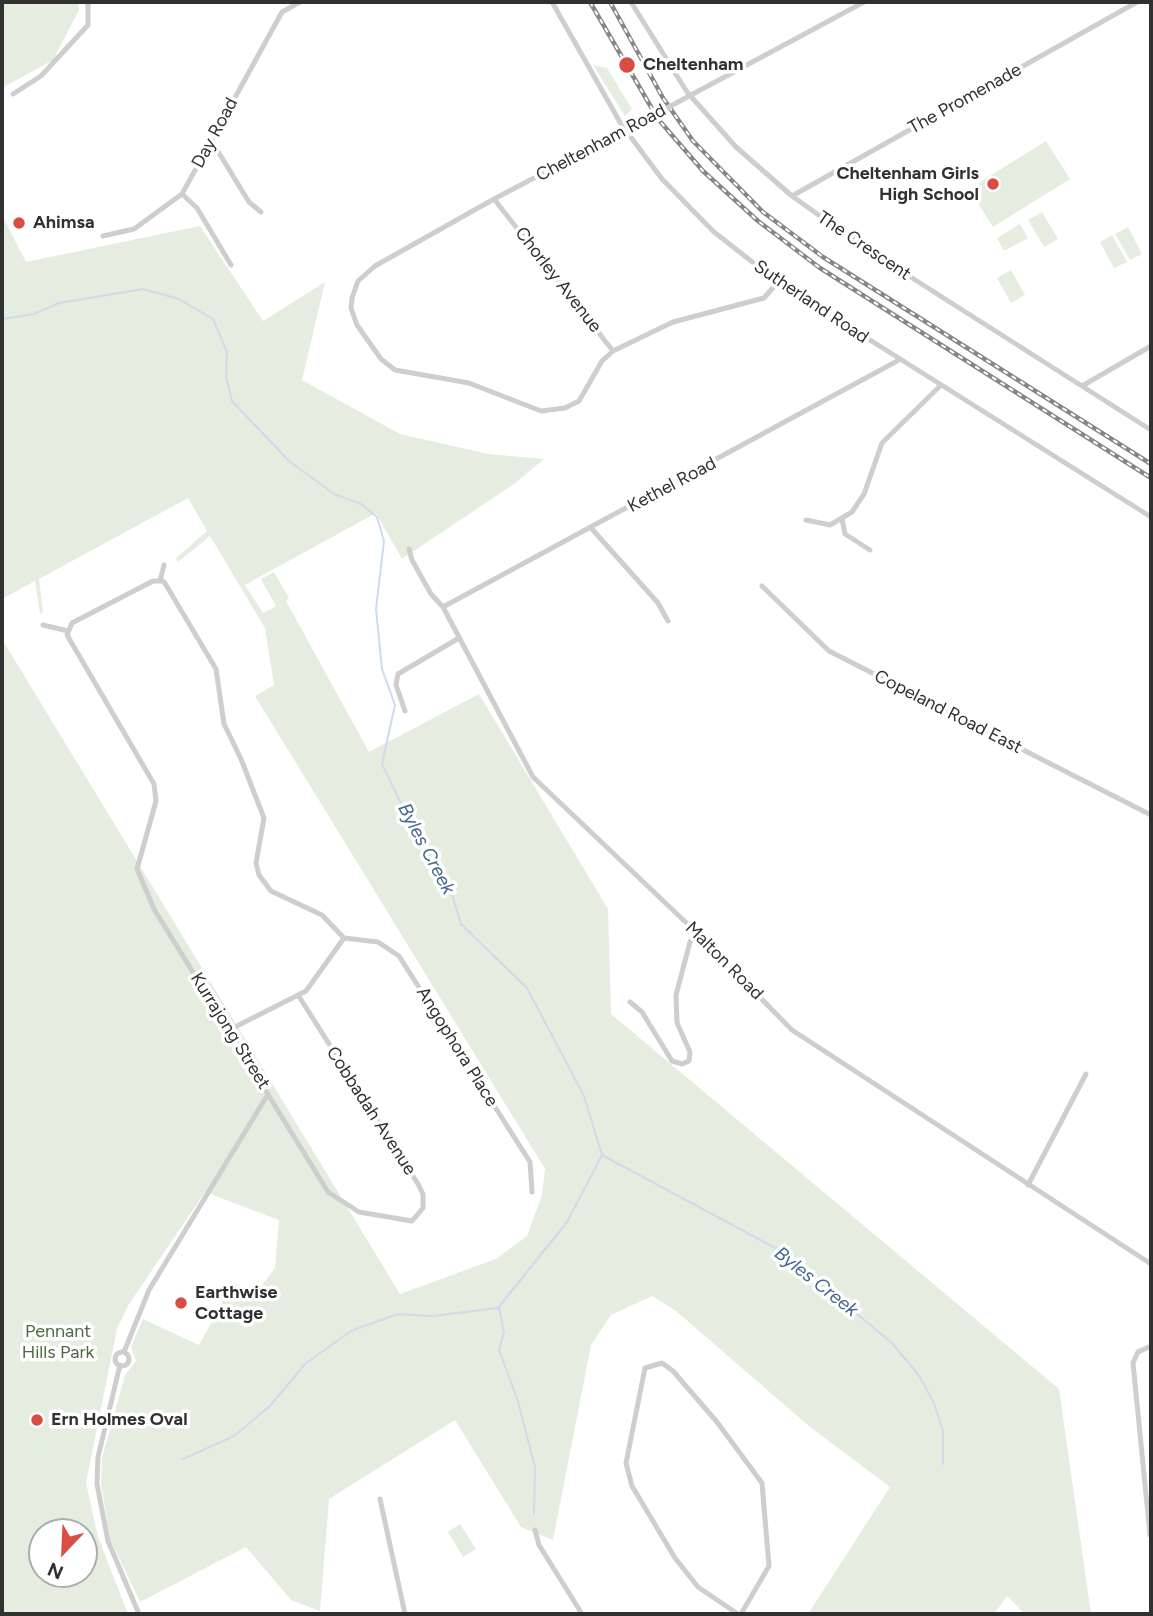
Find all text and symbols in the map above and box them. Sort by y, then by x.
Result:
place label: Cheltenham [643,54,744,76]
marker: Cheltenham [617,55,637,75]
street label: The Promenade [905,59,1025,139]
street label: Day Road [187,94,243,172]
street label: Cheltenham Road [532,100,670,186]
place label: Cheltenham Girls High School [836,163,979,206]
marker: Cheltenham Girls High School [985,176,1001,192]
street label: The Crescent [813,207,915,285]
place label: Ahimsa [33,212,95,234]
marker: Ahimsa [11,215,27,231]
street label: Chorley Avenue [510,223,606,337]
street label: Sutherland Road [750,256,872,348]
street label: Kethel Road [624,453,720,517]
street label: Copeland Road East [870,665,1026,759]
water label: Byles Creek [392,800,460,898]
street label: Malton Road [680,917,768,1005]
street label: Kurrajong Street [186,969,274,1093]
street label: Angophora Place [411,983,503,1111]
street label: Cobbadah Avenue [321,1043,421,1179]
water label: Byles Creek [770,1242,862,1322]
place label: Earthwise Cottage [195,1282,277,1324]
marker: Earthwise Cottage [173,1295,189,1311]
park label: Pennant Hills Park [22,1321,94,1364]
place label: Ern Holmes Oval [51,1409,188,1431]
marker: Ern Holmes Oval [29,1412,45,1428]
north arrow [28,1518,98,1588]
text: N [44,1557,67,1584]

